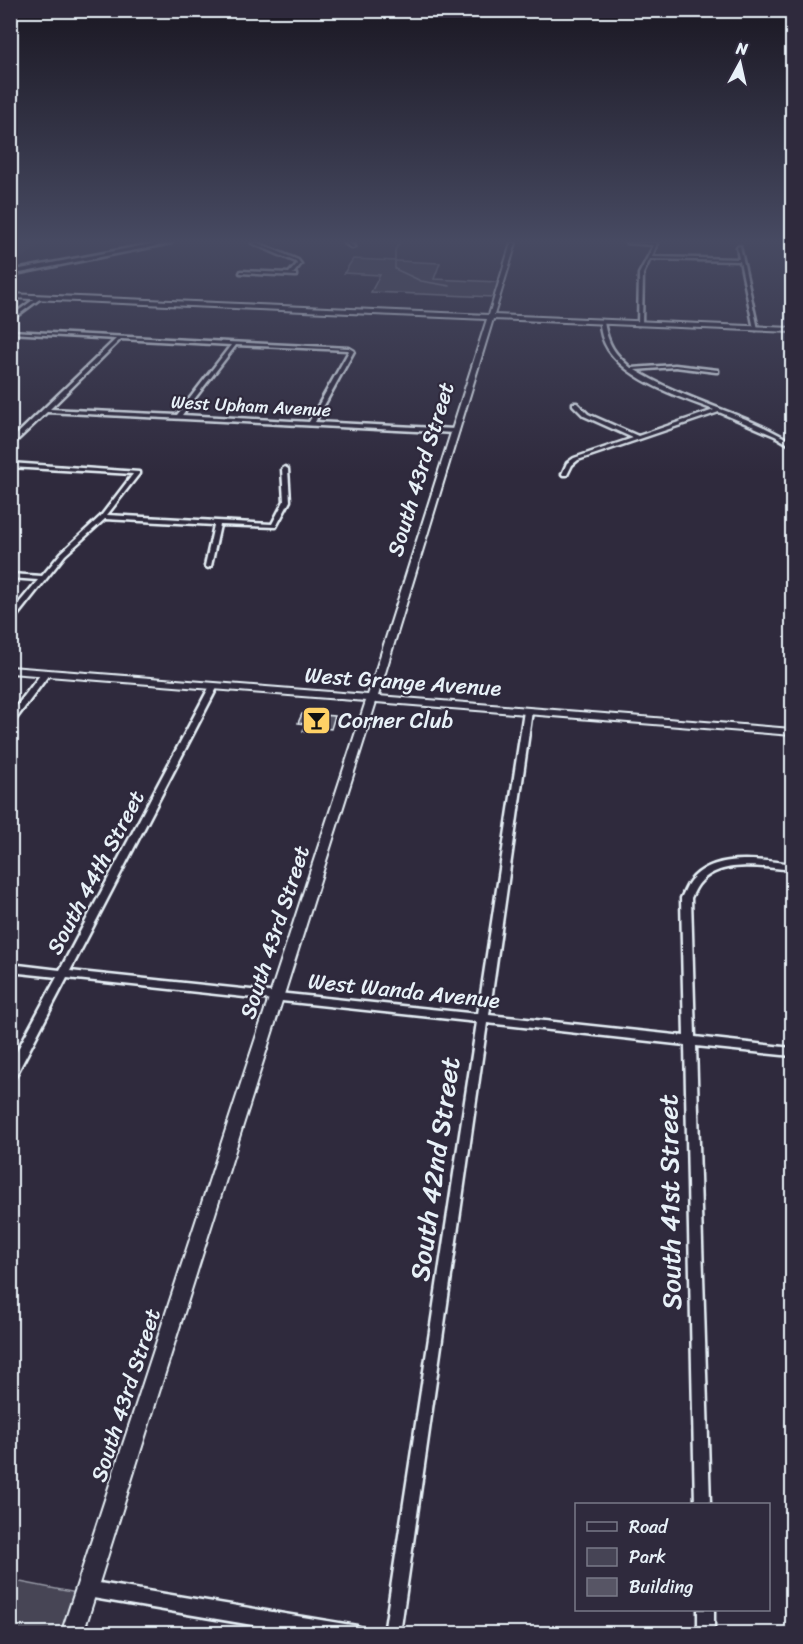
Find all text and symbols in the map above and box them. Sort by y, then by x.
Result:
north arrow [710,33,770,93]
text: N [734,33,750,64]
street label: South 43rd Street [375,377,466,561]
street label: West Upham Avenue [170,386,332,426]
street label: West Grange Avenue [303,655,503,708]
place label: Corner Club [338,701,454,740]
bar icon: Corner Club [301,704,333,736]
street label: South 44th Street [36,782,156,962]
street label: South 43rd Street [228,840,321,1024]
street label: West Wanda Avenue [306,961,502,1020]
street label: South 42nd Street [396,1054,475,1284]
street label: South 41st Street [644,1093,696,1310]
street label: South 43rd Street [79,1303,172,1487]
legend [575,1503,770,1611]
text: Road [629,1511,669,1543]
text: Park [629,1541,666,1573]
text: Building [629,1571,693,1603]

